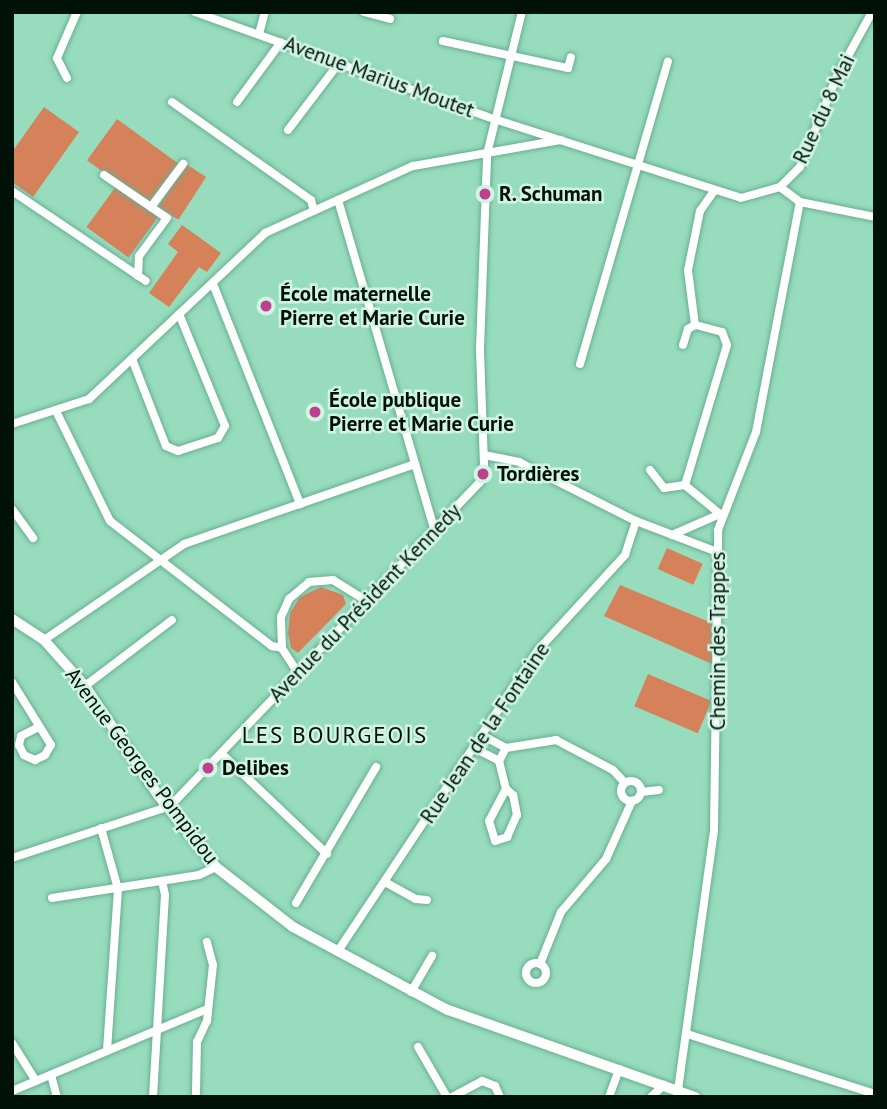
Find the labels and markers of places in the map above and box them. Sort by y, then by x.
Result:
place label: R. Schuman [499,181,604,207]
marker: R. Schuman [477,186,493,202]
place label: École maternelle Pierre et Marie Curie [280,281,465,331]
marker: École maternelle Pierre et Marie Curie [258,298,274,314]
place label: École publique Pierre et Marie Curie [329,387,514,437]
marker: École publique Pierre et Marie Curie [307,404,323,420]
place label: Tordières [497,461,579,487]
marker: Tordières [475,466,491,482]
place label: Delibes [222,755,289,781]
marker: Delibes [200,760,216,776]

